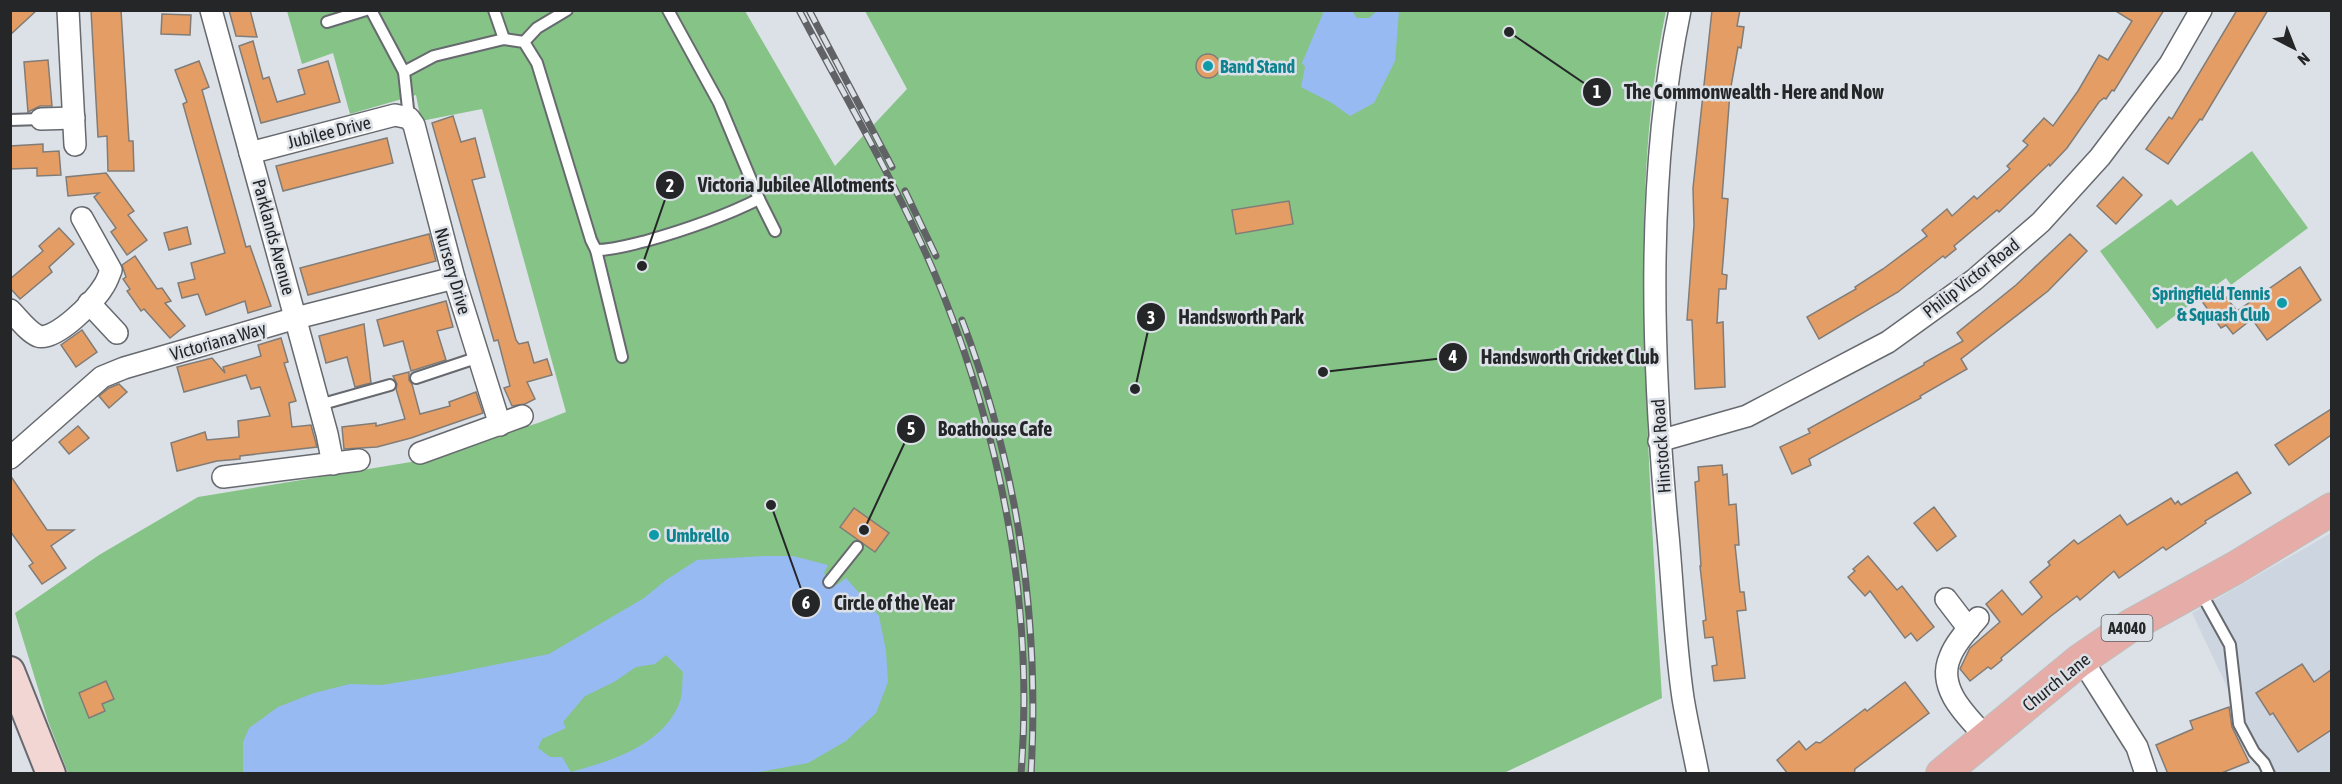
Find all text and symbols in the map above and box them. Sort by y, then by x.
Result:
north arrow [2264,18,2324,78]
text: N [2295,49,2314,69]
place label: Band Stand [1220,56,1295,77]
marker: Band Stand [1201,59,1215,73]
callout: The Commonwealth - Here and Now [1582,73,1897,111]
text: The Commonwealth - Here and Now [1624,80,1884,103]
text: 1 [1593,81,1601,102]
street label: Jubilee Drive [285,111,373,153]
callout: Victoria Jubilee Allotments [655,166,906,204]
text: Victoria Jubilee Allotments [697,173,894,196]
text: 2 [666,175,674,196]
street label: Parklands Avenue [248,177,300,297]
street label: Nursery Drive [431,225,475,317]
street label: Philip Victor Road [1919,234,2023,322]
place label: Springfield Tennis & Squash Club [2152,283,2271,325]
marker: Springfield Tennis & Squash Club [2275,296,2289,310]
callout: Handsworth Park [1136,298,1315,336]
text: Handsworth Park [1178,305,1304,328]
text: 3 [1147,307,1155,328]
street label: Victoriana Way [168,317,268,365]
callout: Handsworth Cricket Club [1438,338,1671,376]
text: Handsworth Cricket Club [1481,345,1659,368]
text: 4 [1448,346,1457,367]
street label: Hinstock Road [1647,398,1675,494]
callout: Boathouse Cafe [896,410,1065,448]
text: Boathouse Cafe [938,417,1052,440]
text: 5 [907,418,915,439]
place label: Umbrello [666,525,729,546]
marker: Umbrello [647,528,661,542]
callout: Circle of the Year [791,584,966,622]
text: Circle of the Year [834,591,955,614]
text: 6 [802,592,810,613]
road number: A4040 [2102,615,2152,641]
street label: Church Lane [2018,648,2094,716]

